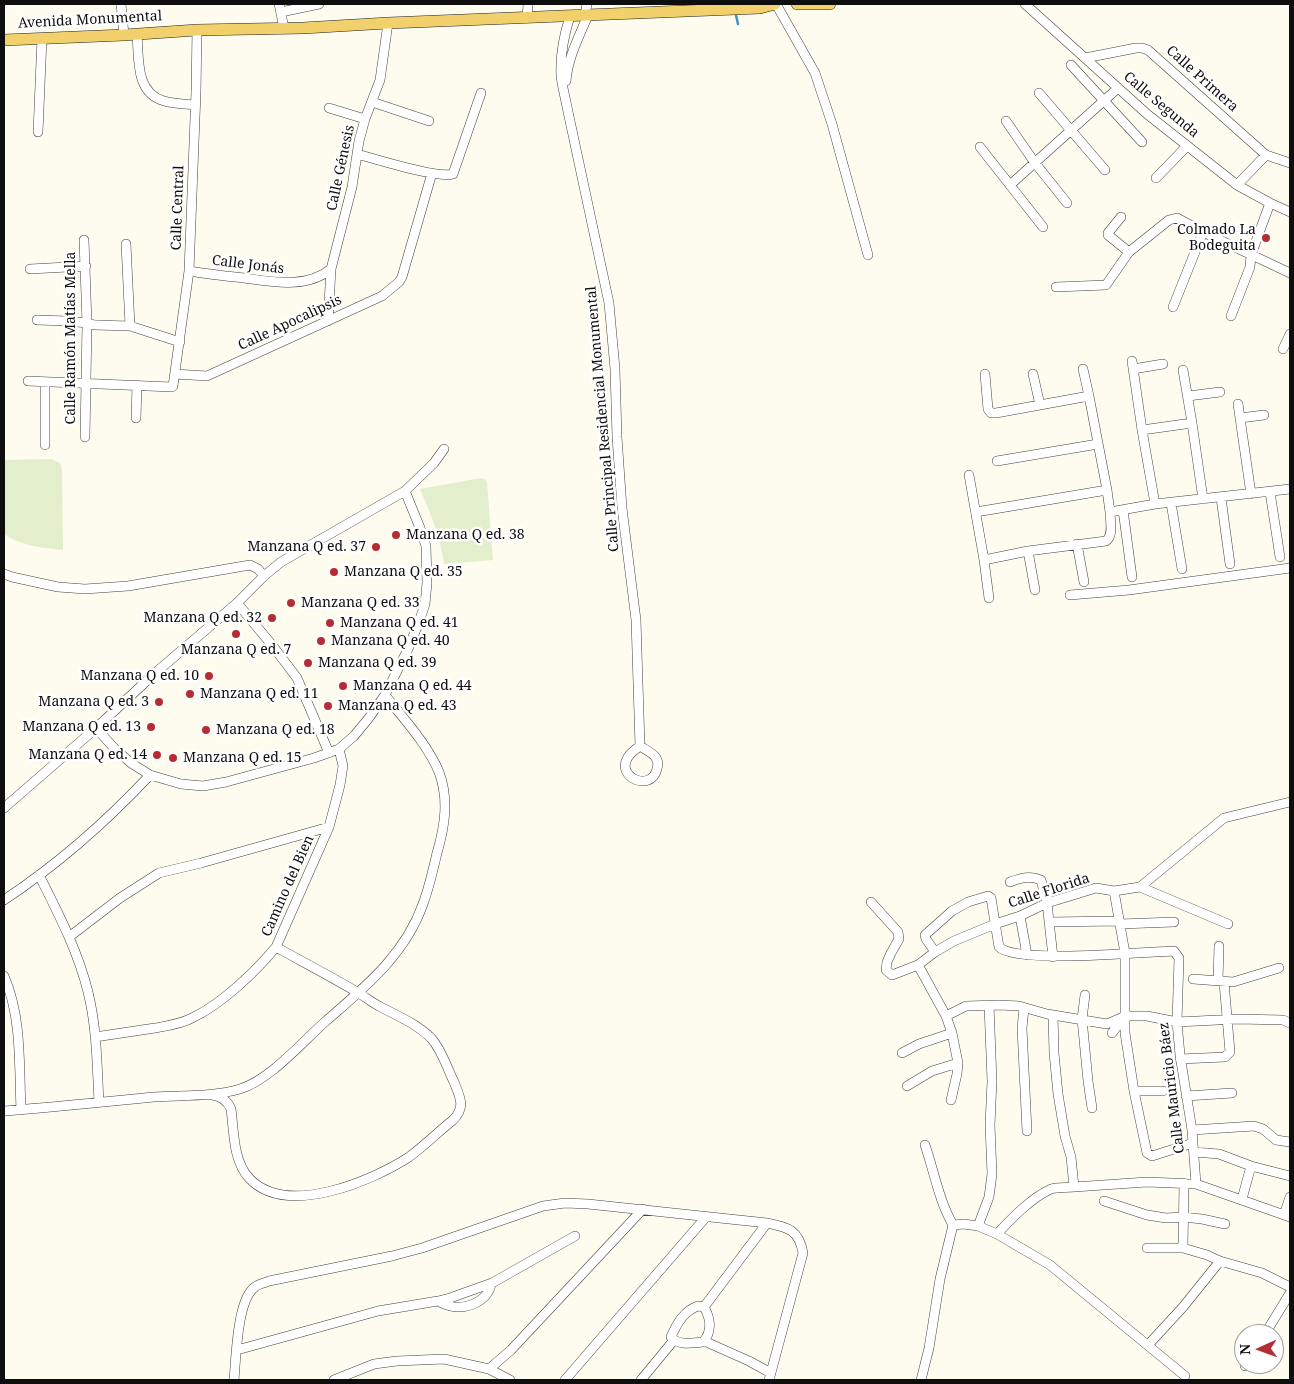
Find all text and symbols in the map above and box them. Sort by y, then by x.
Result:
street label: Avenida Monumental [18,8,162,32]
street label: Calle Primera [1163,42,1241,116]
street label: Calle Segunda [1120,69,1202,141]
street label: Calle Génesis [324,124,358,212]
street label: Calle Central [168,165,188,251]
place label: Colmado La Bodeguita [1177,222,1256,254]
marker: Colmado La Bodeguita [1260,232,1272,244]
street label: Calle Ramón Matías Mella [63,252,79,424]
street label: Calle Jonás [211,252,285,278]
street label: Calle Principal Residencial Monumental [583,286,623,552]
street label: Calle Apocalipsis [236,292,344,354]
place label: Manzana Q ed. 38 [406,527,525,543]
marker: Manzana Q ed. 38 [390,529,402,541]
place label: Manzana Q ed. 37 [247,539,366,555]
marker: Manzana Q ed. 37 [370,541,382,553]
place label: Manzana Q ed. 35 [344,564,463,580]
marker: Manzana Q ed. 35 [328,566,340,578]
place label: Manzana Q ed. 33 [301,595,420,611]
marker: Manzana Q ed. 33 [285,597,297,609]
place label: Manzana Q ed. 32 [143,610,262,626]
marker: Manzana Q ed. 32 [266,612,278,624]
place label: Manzana Q ed. 41 [340,615,459,631]
marker: Manzana Q ed. 41 [324,617,336,629]
marker: Manzana Q ed. 7 [230,628,242,640]
place label: Manzana Q ed. 40 [331,633,450,649]
marker: Manzana Q ed. 40 [315,635,327,647]
place label: Manzana Q ed. 7 [181,642,291,658]
place label: Manzana Q ed. 39 [318,655,437,671]
marker: Manzana Q ed. 39 [302,657,314,669]
place label: Manzana Q ed. 10 [80,668,199,684]
marker: Manzana Q ed. 10 [203,670,215,682]
place label: Manzana Q ed. 44 [353,678,472,694]
marker: Manzana Q ed. 44 [337,680,349,692]
place label: Manzana Q ed. 11 [200,686,319,702]
marker: Manzana Q ed. 11 [184,688,196,700]
place label: Manzana Q ed. 3 [38,694,149,710]
marker: Manzana Q ed. 3 [153,696,165,708]
place label: Manzana Q ed. 43 [338,698,457,714]
marker: Manzana Q ed. 43 [322,700,334,712]
place label: Manzana Q ed. 13 [22,719,141,735]
marker: Manzana Q ed. 13 [145,721,157,733]
place label: Manzana Q ed. 18 [216,722,335,738]
marker: Manzana Q ed. 18 [200,724,212,736]
place label: Manzana Q ed. 14 [28,747,147,763]
marker: Manzana Q ed. 14 [151,749,163,761]
place label: Manzana Q ed. 15 [183,750,302,766]
marker: Manzana Q ed. 15 [167,752,179,764]
street label: Camino del Bien [258,833,318,939]
street label: Calle Florida [1006,870,1092,912]
street label: Calle Mauricio Báez [1156,1021,1188,1155]
north arrow [1234,1324,1284,1374]
text: N [1235,1344,1254,1355]

